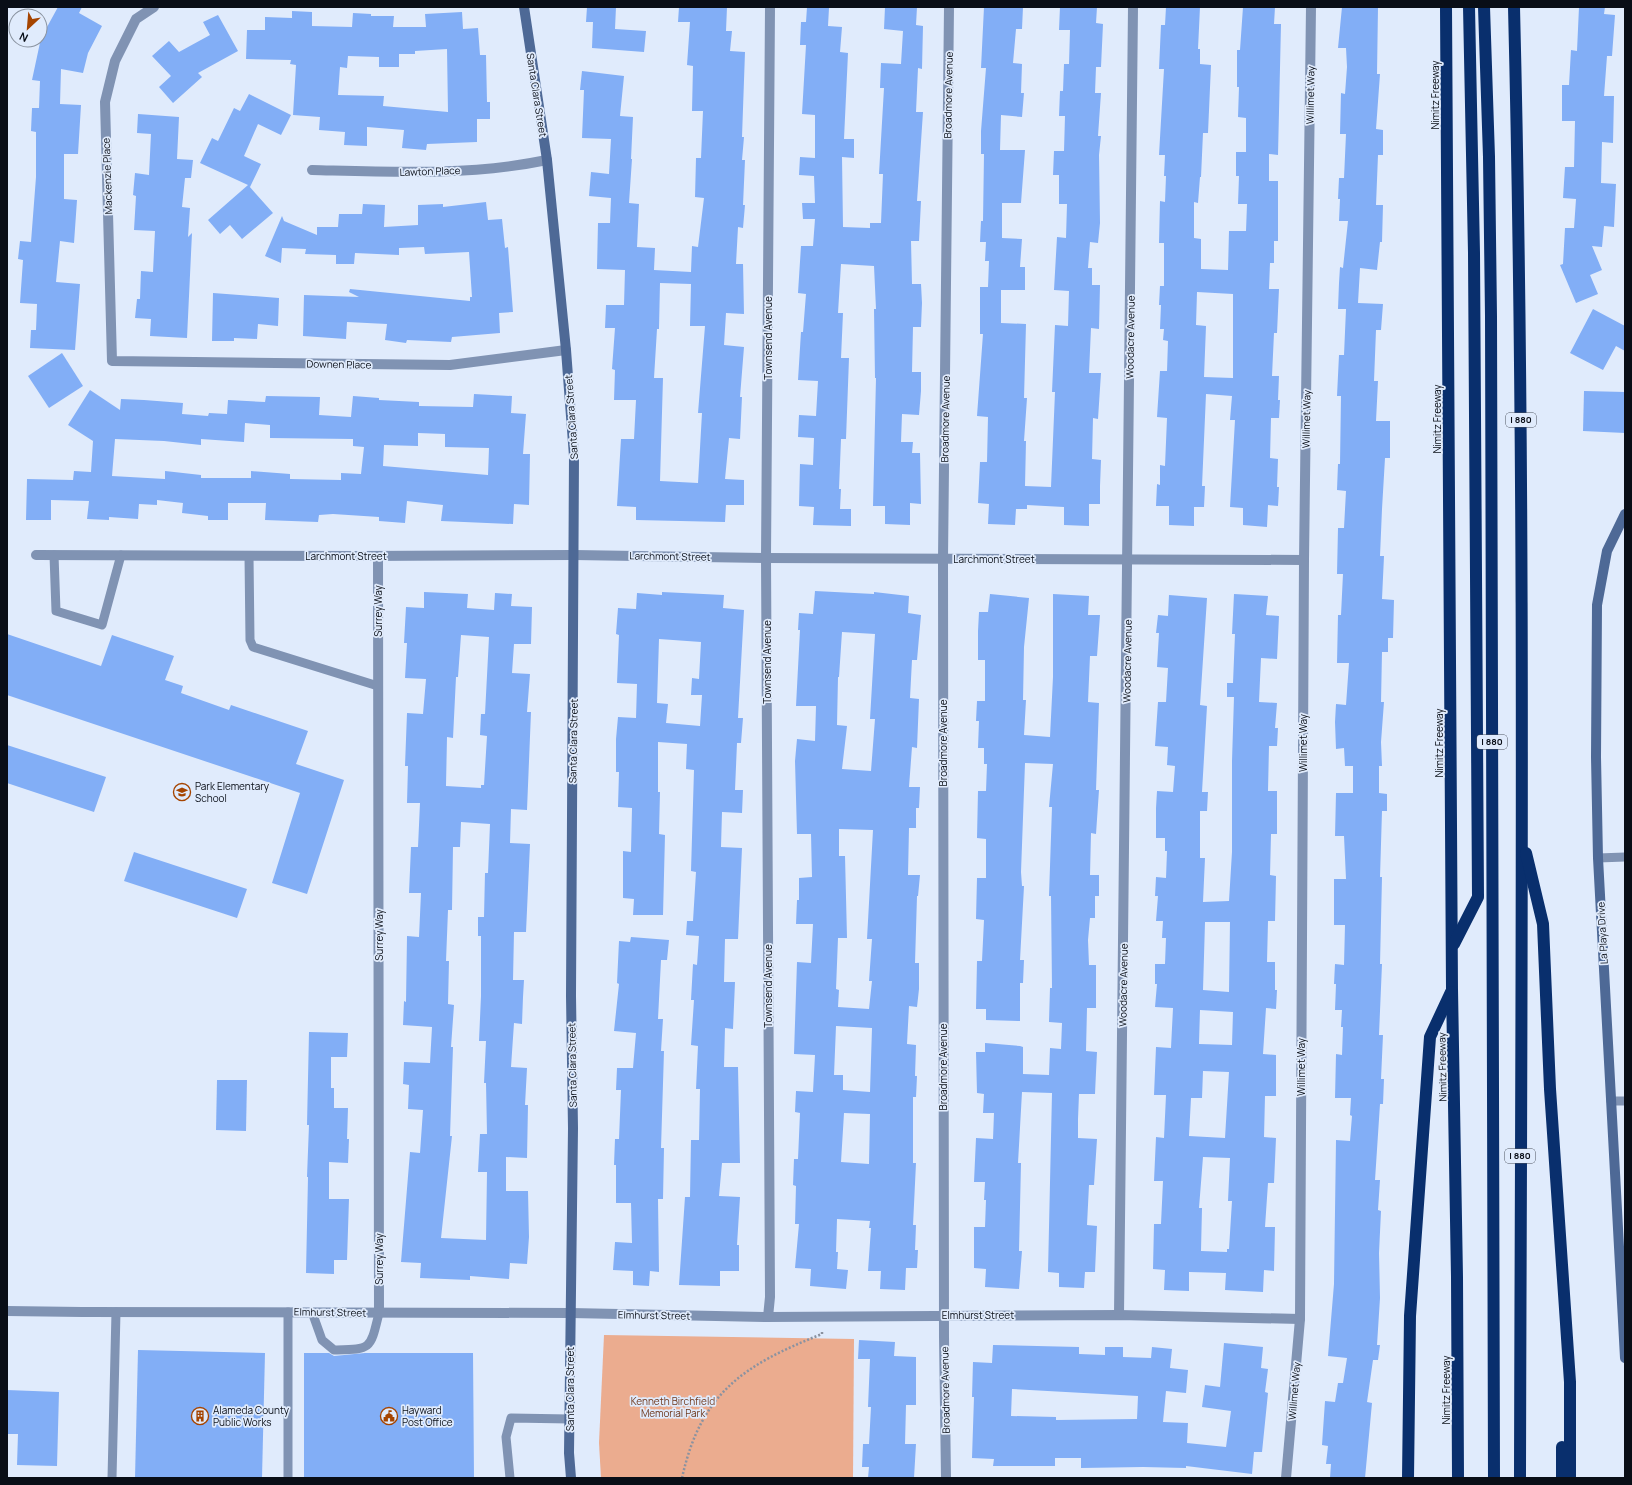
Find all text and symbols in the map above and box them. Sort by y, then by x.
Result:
north arrow [8,8,48,48]
text: N [16,29,30,46]
street label: Broadmore Avenue [940,51,956,139]
street label: Santa Clara Street [523,52,551,138]
street label: Nimitz Freeway [1428,60,1442,130]
street label: Willimet Way [1302,65,1318,124]
street label: Mackenzie Place [99,137,115,215]
street label: Lawton Place [399,163,461,179]
street label: Woodacre Avenue [1122,295,1138,379]
street label: Townsend Avenue [761,296,775,380]
street label: Downen Place [306,356,372,372]
street label: Santa Clara Street [561,374,581,460]
street label: Broadmore Avenue [937,375,953,463]
street label: Nimitz Freeway [1430,384,1444,454]
street label: Willimet Way [1298,389,1314,448]
road number: I 880 [1506,413,1536,427]
street label: Larchmont Street [629,548,711,564]
street label: Larchmont Street [305,549,387,563]
street label: Larchmont Street [953,552,1035,566]
street label: Surrey Way [371,584,385,637]
street label: Woodacre Avenue [1119,619,1135,703]
street label: Townsend Avenue [760,620,774,704]
street label: Santa Clara Street [565,699,581,783]
street label: Broadmore Avenue [936,699,950,786]
street label: Nimitz Freeway [1432,708,1446,778]
street label: Willimet Way [1296,713,1310,772]
road number: I 880 [1477,735,1507,749]
place label: Park Elementary School [195,779,270,805]
school or university icon: Park Elementary School [172,782,192,802]
street label: La Playa Drive [1593,901,1611,964]
street label: Surrey Way [372,908,386,961]
street label: Woodacre Avenue [1115,943,1131,1027]
street label: Townsend Avenue [761,944,775,1028]
street label: Santa Clara Street [564,1023,580,1107]
street label: Broadmore Avenue [936,1023,950,1110]
street label: Nimitz Freeway [1434,1032,1450,1102]
street label: Willimet Way [1294,1037,1308,1096]
road number: I 880 [1505,1149,1535,1163]
street label: Surrey Way [372,1232,386,1285]
street label: Elmhurst Street [294,1304,366,1320]
street label: Elmhurst Street [618,1307,690,1323]
street label: Elmhurst Street [942,1308,1014,1322]
street label: Broadmore Avenue [937,1346,953,1434]
street label: Santa Clara Street [563,1347,577,1431]
street label: Nimitz Freeway [1439,1355,1453,1425]
street label: Willimet Way [1284,1361,1304,1421]
park label: Kenneth Birchfield Memorial Park [631,1394,715,1420]
place label: Alameda County Public Works [213,1403,290,1429]
place label: Hayward Post Office [402,1403,453,1429]
building icon: Alameda County Public Works [190,1406,210,1426]
public building icon: Hayward Post Office [379,1406,399,1426]

